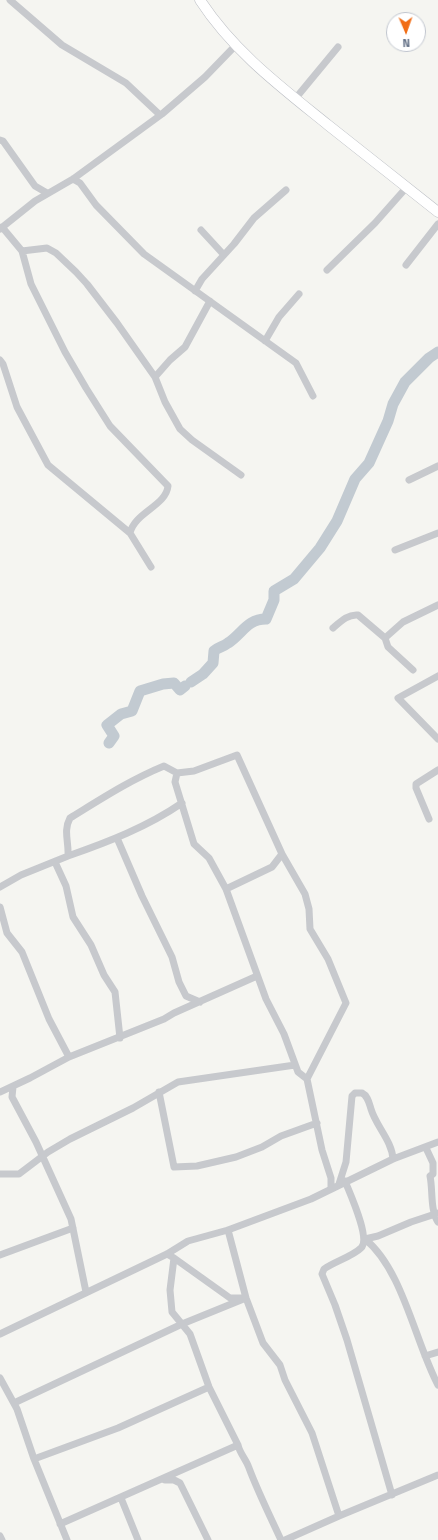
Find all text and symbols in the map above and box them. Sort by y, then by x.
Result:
north arrow [386,12,426,52]
text: N [402,35,410,51]

